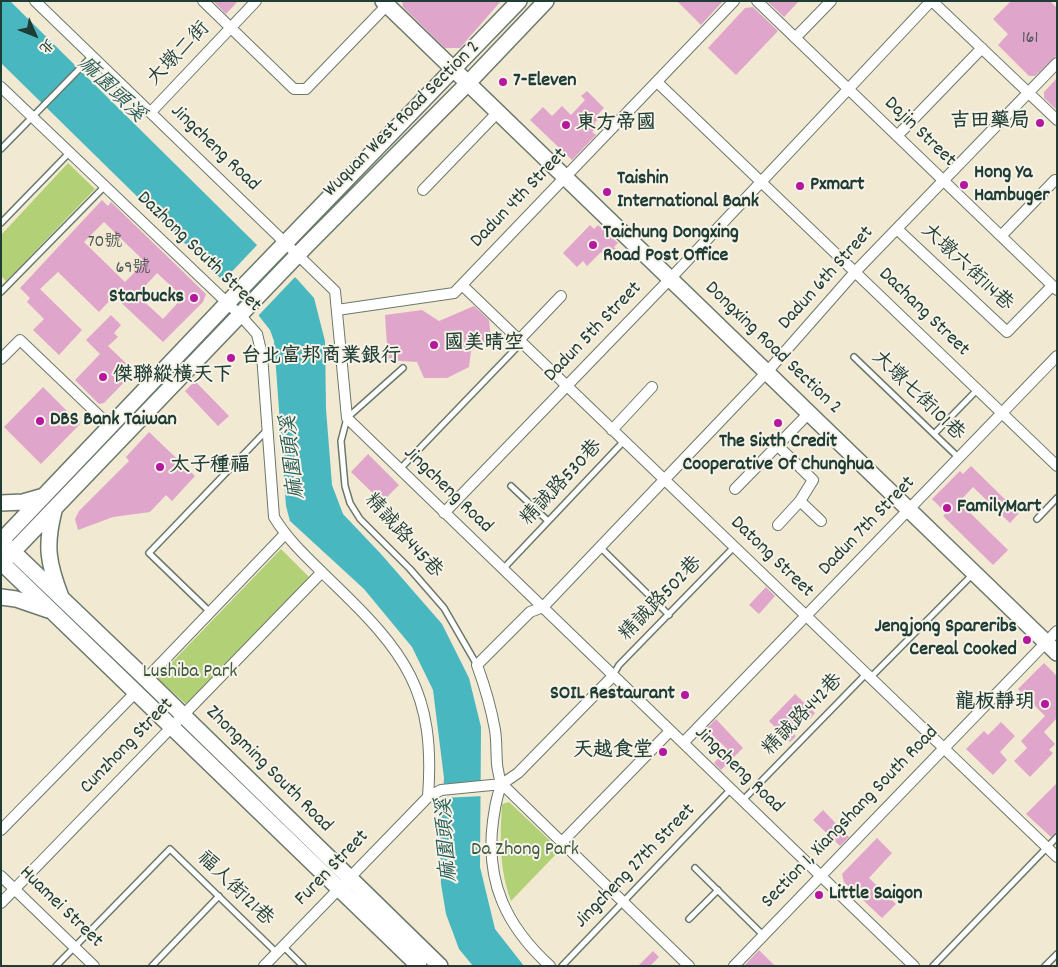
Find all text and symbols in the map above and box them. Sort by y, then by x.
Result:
north arrow [10,10,60,60]
street label: 大墩二街 [144,18,216,92]
house number: 161 [1022,29,1038,51]
text: 北 [34,33,58,57]
street label: Wuquan West Road Section 2 [320,37,486,203]
water label: 麻園頭溪 [71,53,149,129]
place label: 7-Eleven [513,70,577,94]
marker: 7-Eleven [497,76,509,88]
street label: Dajin Street [878,93,960,173]
street label: Jingcheng Road [164,100,264,198]
place label: 吉田藥局 [950,111,1030,135]
place label: 東方帝國 [576,113,656,137]
marker: 吉田藥局 [1034,117,1046,129]
marker: 東方帝國 [560,119,572,131]
street label: Dadun 4th Street [466,144,574,254]
place label: Hong Ya Hambuger [974,162,1050,209]
place label: Taishin International Bank [617,168,759,215]
place label: Pxmart [810,174,864,198]
marker: Hong Ya Hambuger [958,179,970,191]
marker: Pxmart [794,180,806,192]
marker: Taishin International Bank [601,186,613,198]
street label: Dazhong South Street [131,187,265,319]
street label: 大墩六街114巷 [915,220,1017,318]
place label: Taichung Dongxing Road Post Office [603,222,739,269]
street label: Dadun 6th Street [774,222,880,336]
house number: 70號 [88,233,122,255]
marker: Taichung Dongxing Road Post Office [587,239,599,251]
house number: 69號 [115,259,151,281]
street label: Dachang Street [872,264,974,362]
street label: Dongxing Road Section 2 [699,277,845,421]
street label: Dadun 5th Street [540,278,648,388]
place label: Starbucks [109,286,184,310]
marker: Starbucks [188,292,200,304]
place label: 國美晴空 [444,333,524,357]
marker: 國美晴空 [428,339,440,351]
place label: 台北富邦商業銀行 [241,346,401,370]
street label: 大墩七街101巷 [866,347,968,447]
marker: 台北富邦商業銀行 [225,352,237,364]
place label: 傑聯縱橫天下 [113,365,233,389]
marker: 傑聯縱橫天下 [97,371,109,383]
place label: DBS Bank Taiwan [50,409,177,433]
water label: 麻園頭溪 [278,414,312,500]
marker: DBS Bank Taiwan [34,415,46,427]
marker: The Sixth Credit Cooperative Of Chunghua [772,417,784,429]
place label: The Sixth Credit Cooperative Of Chunghua [682,431,874,478]
street label: 精誠路530巷 [517,436,609,532]
street label: Jingcheng Road [397,442,497,540]
place label: 太子種福 [170,455,250,479]
marker: 太子種福 [154,461,166,473]
street label: Dadun 7th Street [815,472,921,582]
street label: 精誠路445巷 [358,490,446,584]
place label: FamilyMart [957,496,1041,520]
marker: FamilyMart [941,502,953,514]
street label: Datong Street [724,512,818,604]
street label: 精誠路502巷 [616,552,708,648]
place label: Jengjong Spareribs Cereal Cooked [874,616,1017,663]
marker: Jengjong Spareribs Cereal Cooked [1021,634,1033,646]
park label: Lushiba Park [143,661,237,685]
street label: 精誠路442巷 [759,670,849,762]
place label: SOIL Restaurant [550,683,675,707]
marker: SOIL Restaurant [679,689,691,701]
place label: 龍板靜玥 [955,692,1035,716]
street label: Cunzhong Street [76,694,180,800]
marker: 龍板靜玥 [1039,698,1051,710]
street label: Zhongming South Road [200,702,336,838]
street label: Jingcheng Road [688,722,788,820]
street label: Section 1, Xiangshang South Road [757,722,945,914]
place label: 天越食堂 [573,740,653,764]
marker: 天越食堂 [657,746,669,758]
water label: 麻園頭溪 [434,797,464,883]
street label: Jingcheng 27th Street [571,800,701,934]
street label: Furen Street [291,826,375,912]
park label: Da Zhong Park [471,839,579,863]
street label: 福人街121巷 [191,848,277,932]
street label: Huamei Street [13,862,107,954]
place label: Little Saigon [829,883,922,907]
marker: Little Saigon [813,889,825,901]

